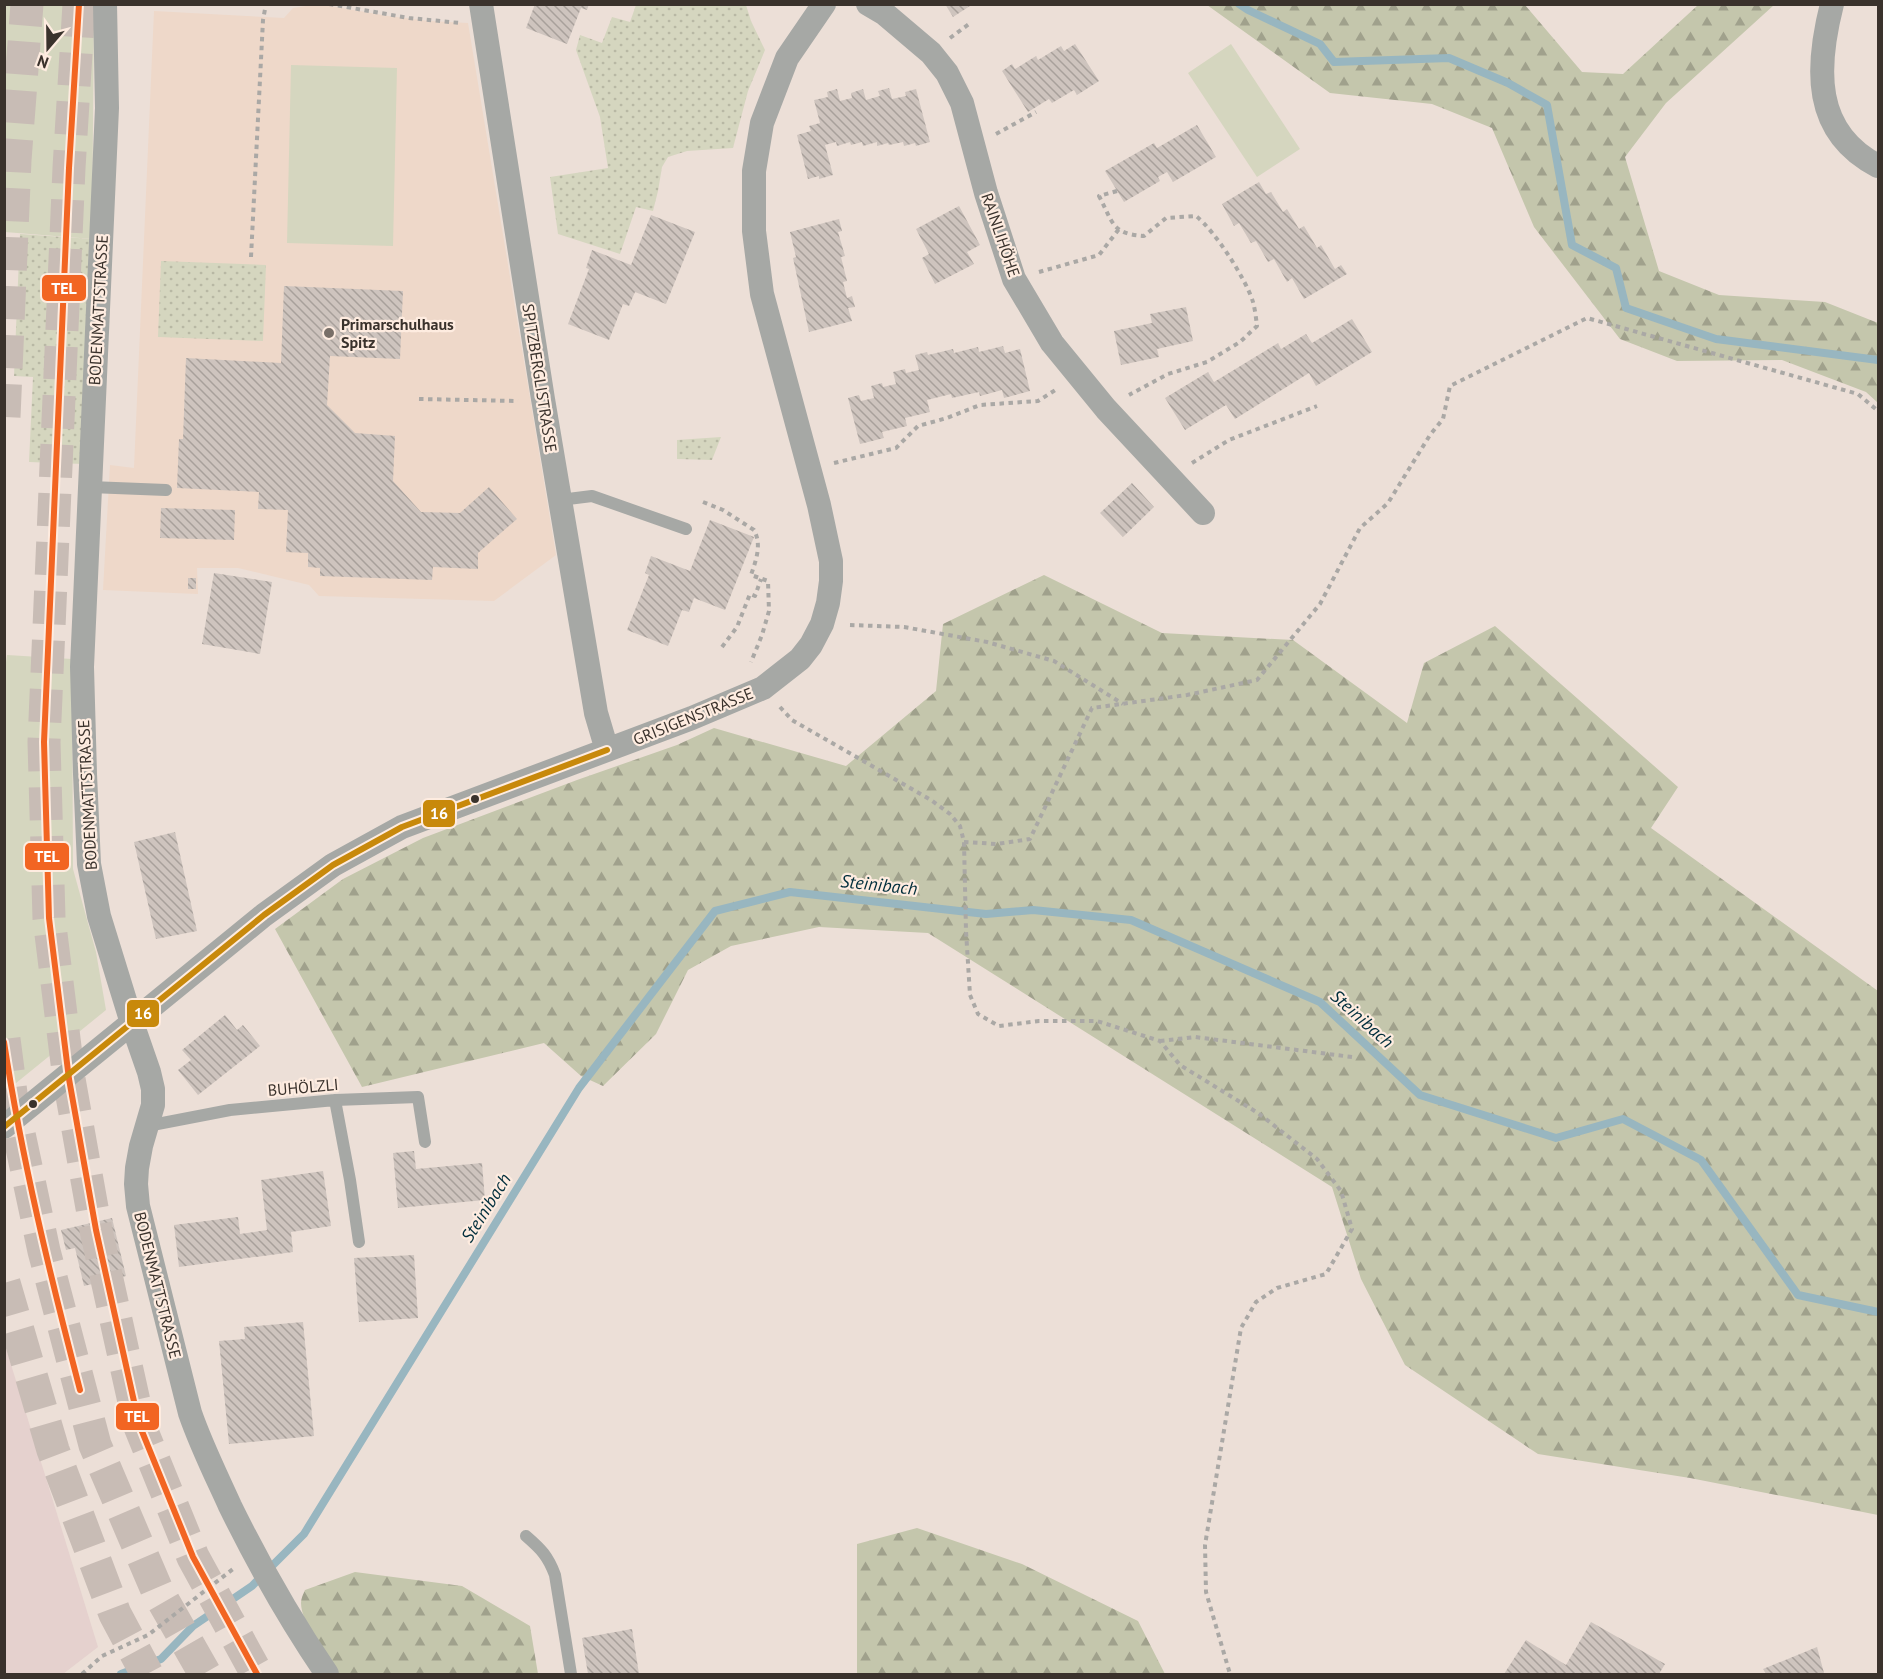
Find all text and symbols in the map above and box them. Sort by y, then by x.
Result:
north arrow [18,18,78,78]
text: N [35,51,51,73]
street label: RAINLIHÖHE [977,190,1025,280]
street label: BODENMATTSTRASSE [84,234,112,386]
line badge: TEL [41,274,87,302]
text: TEL [51,278,78,298]
street label: SPITZBERGLISTRASSE [518,302,562,454]
place label: Primarschulhaus Spitz [341,314,454,352]
marker: Primarschulhaus Spitz [322,326,336,340]
street label: GRISIGENSTRASSE [630,683,756,749]
street label: BODENMATTSTRASSE [73,719,101,871]
unlabelled marker [469,793,481,805]
line badge: 16 [422,799,456,828]
text: 16 [430,803,448,823]
line badge: TEL [24,842,70,871]
text: TEL [34,846,61,866]
water label: Steinibach [840,869,919,900]
water label: Steinibach [1326,984,1399,1053]
line badge: 16 [126,999,160,1028]
text: 16 [134,1003,152,1023]
street label: BUHÖLZLI [267,1074,339,1100]
unlabelled marker [27,1098,39,1110]
water label: Steinibach [455,1169,516,1246]
street label: BODENMATTSTRASSE [130,1210,186,1360]
line badge: TEL [115,1402,160,1431]
text: TEL [124,1406,151,1426]

